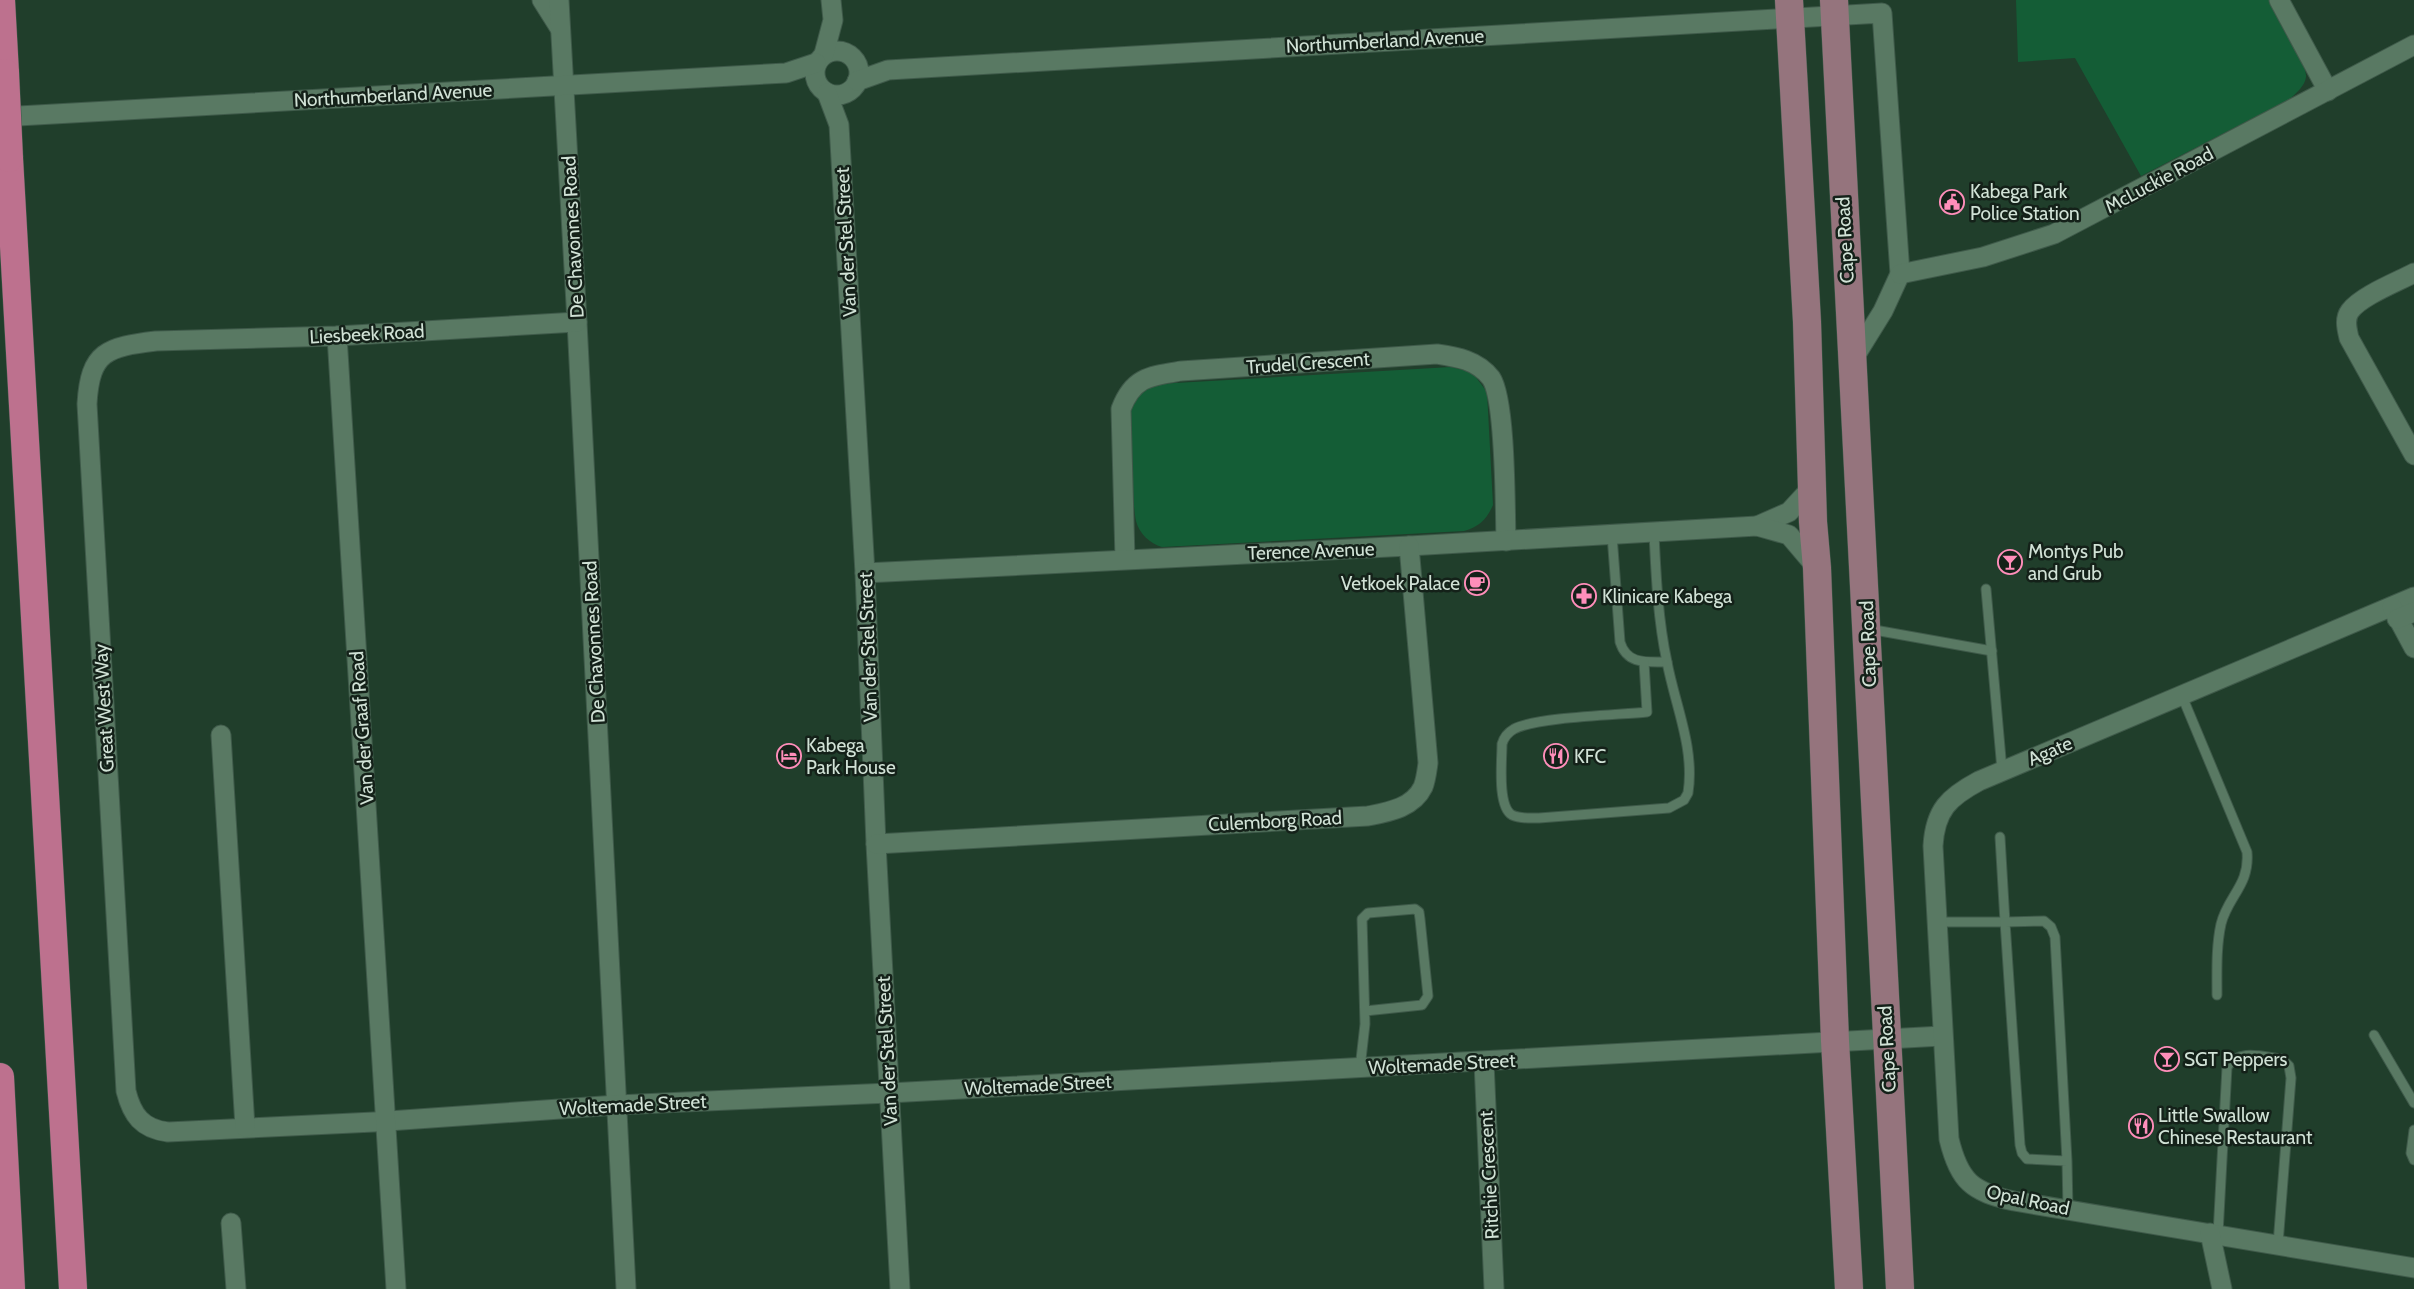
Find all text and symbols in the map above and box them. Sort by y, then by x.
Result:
street label: Northumberland Avenue [1285,24,1485,58]
street label: Northumberland Avenue [293,78,493,112]
street label: McLuckie Road [2101,142,2217,218]
street label: De Chavonnes Road [557,155,589,319]
street label: Van der Stel Street [831,166,861,317]
place label: Kabega Park Police Station [1970,180,2080,225]
public building icon: Kabega Park Police Station [1939,189,1965,215]
street label: Cape Road [1831,196,1859,284]
street label: Liesbeek Road [309,320,425,348]
street label: Trudel Crescent [1246,347,1371,379]
street label: Terence Avenue [1247,537,1375,565]
place label: Montys Pub and Grub [2028,540,2123,585]
bar icon: Montys Pub and Grub [1997,549,2023,575]
street label: De Chavonnes Road [578,560,610,724]
cafe icon: Vetkoek Palace [1464,570,1490,596]
street label: Van der Stel Street [854,571,882,722]
place label: Vetkoek Palace [1341,572,1460,595]
pharmacy icon: Klinicare Kabega [1571,583,1597,609]
place label: Klinicare Kabega [1602,585,1732,608]
street label: Cape Road [1855,600,1881,688]
street label: Great West Way [89,643,119,773]
street label: Van der Graaf Road [345,650,379,806]
street label: Agate [2024,731,2076,771]
place label: Kabega Park House [806,734,896,779]
hotel icon: Kabega Park House [776,743,802,769]
restaurant icon: KFC [1543,743,1569,769]
place label: KFC [1574,745,1607,768]
street label: Culemborg Road [1207,806,1343,836]
street label: Van der Stel Street [872,975,902,1126]
street label: Cape Road [1873,1005,1901,1093]
bar icon: SGT Peppers [2154,1046,2180,1072]
place label: SGT Peppers [2184,1048,2287,1071]
street label: Woltemade Street [1368,1049,1517,1079]
street label: Woltemade Street [964,1070,1113,1100]
street label: Woltemade Street [559,1090,708,1120]
place label: Little Swallow Chinese Restaurant [2158,1104,2313,1149]
street label: Ritchie Crescent [1474,1110,1504,1240]
restaurant icon: Little Swallow Chinese Restaurant [2128,1113,2154,1139]
street label: Opal Road [1984,1180,2072,1220]

